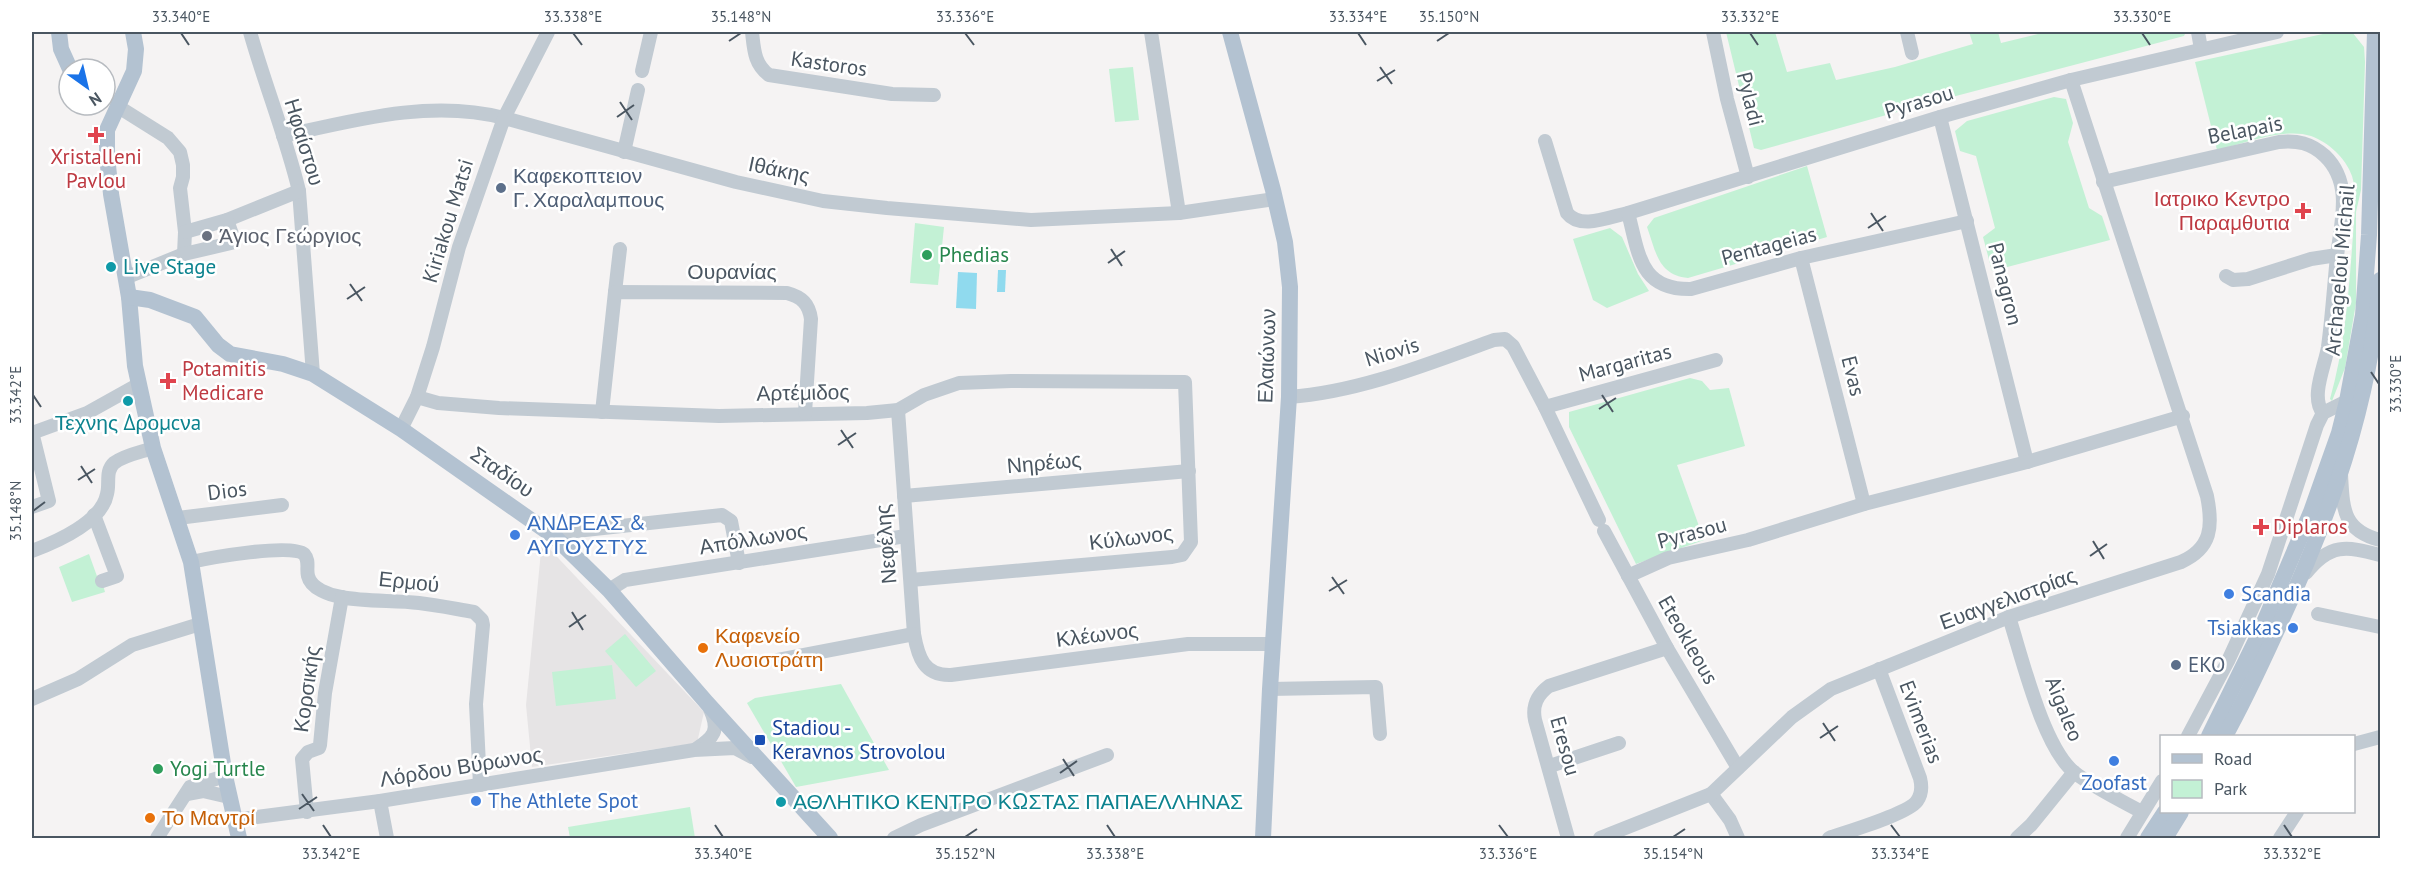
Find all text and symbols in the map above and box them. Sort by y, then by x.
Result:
text: 33.340°E [152,7,210,26]
text: 33.338°E [544,7,602,26]
text: 35.148°N [711,7,771,26]
text: 33.336°E [936,7,994,26]
text: 33.334°E [1329,7,1387,26]
text: 35.150°N [1419,7,1479,26]
text: 33.332°E [1721,7,1779,26]
text: 33.330°E [2113,7,2171,26]
street label: Kastoros [789,45,869,82]
north arrow [57,57,117,117]
street label: Pyladi [1731,69,1770,129]
street label: Pyrasou [1881,78,1957,125]
text: N [85,88,105,111]
street label: Ηφαίστου [278,95,331,189]
street label: Belapais [2205,109,2285,150]
marker: Xristalleni Pavlou [89,128,103,142]
place label: Xristalleni Pavlou [50,143,142,194]
street label: Ιθάκης [746,150,812,189]
street label: Kiriakou Matsi [416,156,479,286]
place label: Καφεκοπτειον Γ. Χαραλαμπους [513,162,664,213]
marker: Καφεκοπτειον Γ. Χαραλαμπους [494,181,508,195]
street label: Archagelou Michail [2319,183,2360,357]
place label: Ιατρικο Κεντρο Παραμθυτια [2154,185,2290,236]
marker: Ιατρικο Κεντρο Παραμθυτια [2294,202,2312,220]
street label: Pentageias [1718,220,1819,271]
place label: Άγιος Γεώργιος [219,222,361,249]
marker: Άγιος Γεώργιος [200,229,214,243]
street label: Panagron [1982,240,2029,328]
place label: Phedias [939,241,1009,268]
marker: Phedias [920,248,934,262]
place label: Live Stage [123,253,216,280]
street label: Ουρανίας [687,258,777,285]
marker: Live Stage [104,260,118,274]
street label: Ελαιώνων [1251,308,1282,404]
street label: Niovis [1361,331,1422,373]
street label: Margaritas [1575,337,1674,388]
street label: Evas [1835,353,1872,399]
place label: Potamitis Medicare [182,355,266,406]
text: 33.330°E [2386,355,2405,413]
text: 33.342°E [6,366,25,424]
marker: Potamitis Medicare [159,372,177,390]
street label: Αρτέμιδος [756,378,850,407]
marker: Τεχνης Δρομcνa [121,394,135,408]
place label: Τεχνης Δρομcνa [55,409,201,436]
street label: Σταδίου [465,440,539,503]
street label: Νηρέως [1006,446,1082,479]
street label: Dios [206,475,248,506]
text: 35.148°N [6,481,25,541]
street label: Νεφέλης [869,503,902,585]
place label: ΑΝΔΡΕΑΣ & ΑΥΓΟΥΣΤΥΣ [527,509,648,560]
street label: Pyrasou [1654,510,1729,555]
place label: Diplaros [2273,513,2348,540]
street label: Απόλλωνος [697,517,809,560]
street label: Κύλωνος [1087,519,1174,556]
marker: Diplaros [2254,520,2268,534]
marker: ΑΝΔΡΕΑΣ & ΑΥΓΟΥΣΤΥΣ [508,528,522,542]
street label: Ευαγγελιστρίας [1936,561,2080,636]
street label: Ερμού [377,565,441,598]
place label: Scandia [2241,580,2311,607]
marker: Scandia [2222,587,2236,601]
street label: Eteokleous [1652,591,1725,689]
place label: Tsiakkas [2207,614,2281,641]
street label: Κλέωνος [1054,616,1140,653]
marker: Tsiakkas [2286,621,2300,635]
place label: Καφενείο Λυσιστράτη [715,622,823,673]
marker: Καφενείο Λυσιστράτη [696,641,710,655]
street label: Κορσικής [287,644,326,734]
place label: EKO [2188,651,2225,678]
marker: EKO [2169,658,2183,672]
street label: Aigaleo [2039,672,2090,745]
street label: Evimerias [1893,676,1950,767]
street label: Eresou [1544,713,1587,779]
place label: Stadiou - Keravnos Strovolou [772,714,946,765]
marker: Stadiou - Keravnos Strovolou [753,733,767,747]
legend [2160,735,2355,813]
street label: Λόρδου Βύρωνος [378,740,544,793]
text: Road [2214,747,2252,770]
marker: Zoofast [2107,754,2121,768]
place label: Yogi Turtle [170,755,266,782]
marker: Yogi Turtle [151,762,165,776]
place label: Zoofast [2081,769,2147,796]
text: Park [2214,777,2247,800]
place label: The Athlete Spot [488,787,638,814]
place label: ΑΘΛΗΤΙΚΟ ΚΕΝΤΡΟ ΚΩΣΤΑΣ ΠΑΠΑΕΛΛΗΝΑΣ [793,788,1243,815]
marker: The Athlete Spot [469,794,483,808]
marker: ΑΘΛΗΤΙΚΟ ΚΕΝΤΡΟ ΚΩΣΤΑΣ ΠΑΠΑΕΛΛΗΝΑΣ [774,795,788,809]
place label: Το Μαντρί [162,804,255,831]
marker: Το Μαντρί [143,811,157,825]
text: 33.342°E [302,844,360,863]
text: 33.340°E [694,844,752,863]
text: 35.152°N [935,844,995,863]
text: 33.338°E [1086,844,1144,863]
text: 33.336°E [1479,844,1537,863]
text: 35.154°N [1643,844,1703,863]
text: 33.334°E [1871,844,1929,863]
text: 33.332°E [2263,844,2321,863]

